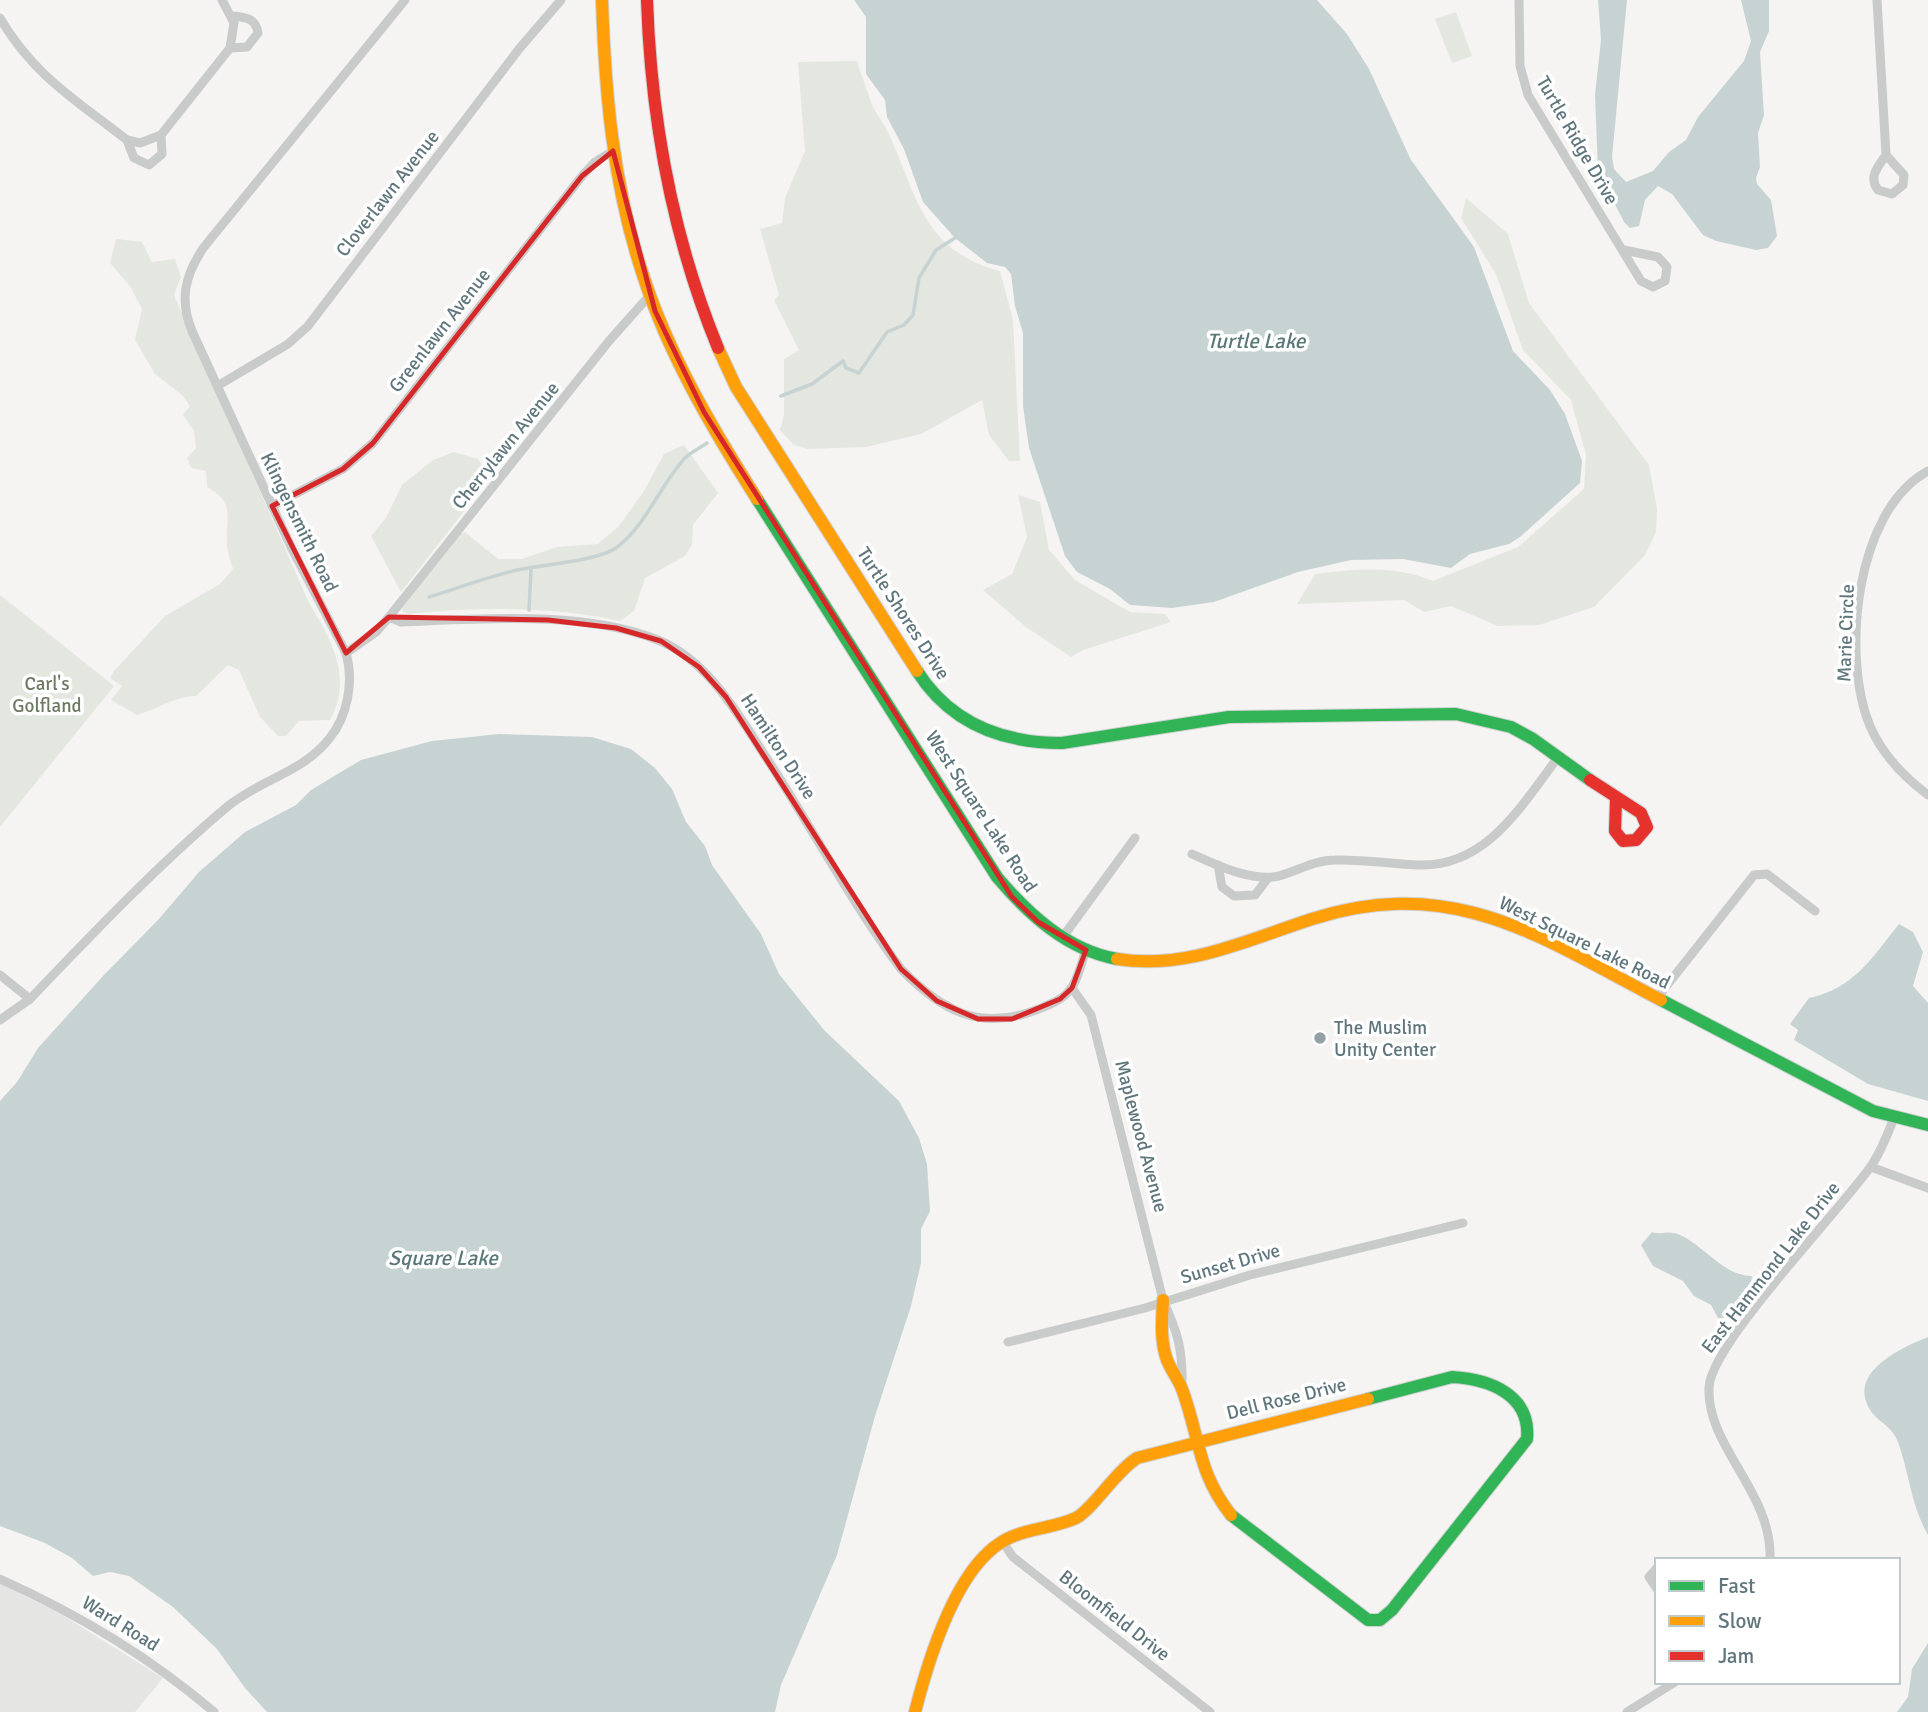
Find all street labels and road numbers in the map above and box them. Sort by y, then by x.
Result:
street label: Turtle Ridge Drive [1531,72,1624,209]
street label: Cloverlawn Avenue [331,125,445,262]
street label: Greenlawn Avenue [384,264,496,397]
street label: Cherrylawn Avenue [447,377,565,514]
street label: Klingensmith Road [255,449,343,596]
street label: Turtle Shores Drive [851,543,955,684]
street label: Marie Circle [1832,584,1860,683]
street label: Hamilton Drive [735,689,821,804]
street label: West Square Lake Road [920,726,1042,897]
street label: West Square Lake Road [1495,891,1674,995]
street label: Maplewood Avenue [1109,1058,1173,1215]
street label: East Hammond Lake Drive [1696,1177,1845,1358]
street label: Sunset Drive [1178,1238,1283,1290]
street label: Dell Rose Drive [1224,1373,1349,1425]
street label: Bloomfield Drive [1054,1565,1175,1667]
street label: Ward Road [77,1591,164,1657]

